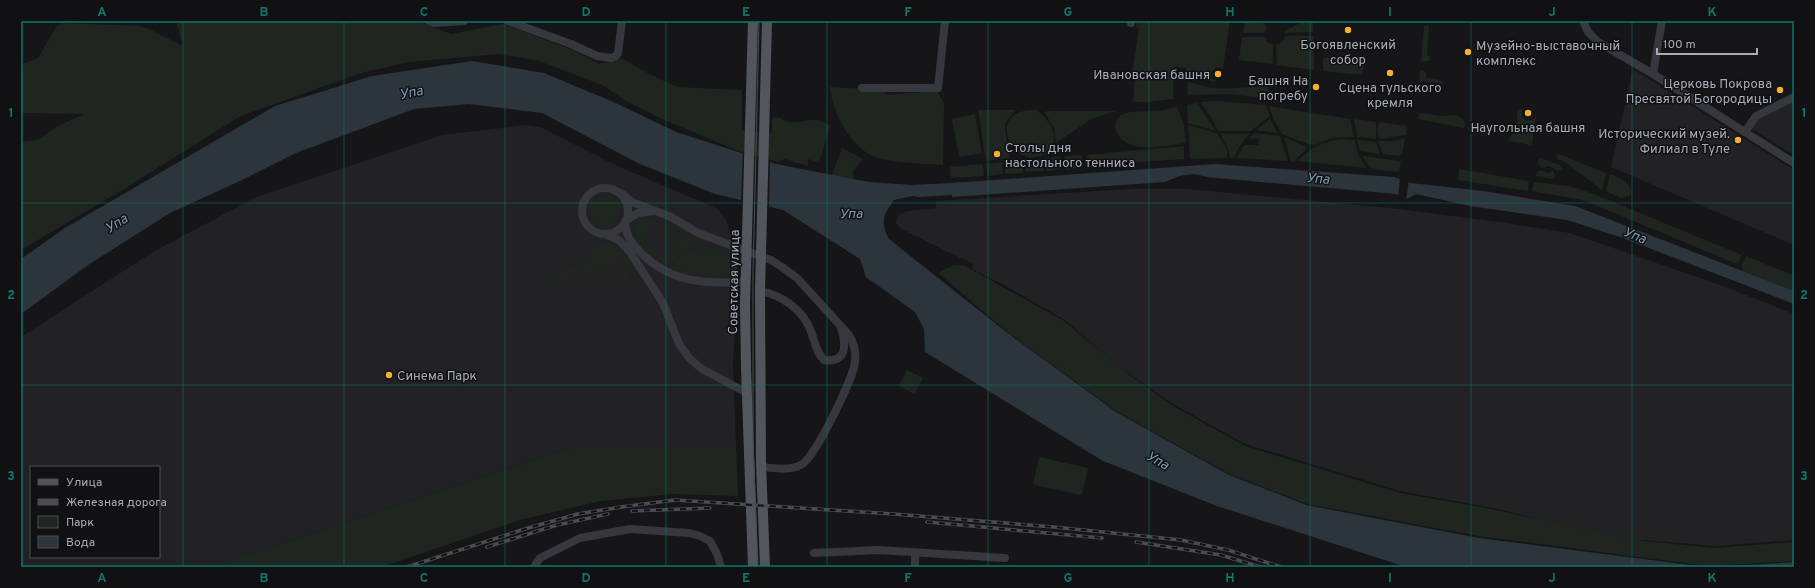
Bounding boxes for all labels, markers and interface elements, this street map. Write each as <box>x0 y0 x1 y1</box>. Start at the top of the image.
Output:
text: A <box>97 5 107 21</box>
text: B <box>260 5 269 21</box>
text: C <box>420 5 428 21</box>
text: D <box>581 5 591 21</box>
text: E <box>742 5 750 21</box>
text: F <box>904 5 912 21</box>
text: G <box>1064 5 1073 21</box>
text: H <box>1225 5 1235 21</box>
text: I <box>1388 5 1392 21</box>
text: J <box>1548 5 1556 21</box>
text: K <box>1707 5 1717 21</box>
marker: Богоявленский собор <box>1343 25 1353 35</box>
scale bar <box>1657 30 1757 56</box>
text: 100 m <box>1663 37 1696 53</box>
place label: Богоявленский собор <box>1300 38 1396 69</box>
place label: Музейно-выставочный комплекс <box>1476 39 1620 70</box>
marker: Музейно-выставочный комплекс <box>1463 47 1473 57</box>
place label: Ивановская башня <box>1093 68 1210 84</box>
marker: Сцена тульского кремля <box>1385 68 1395 78</box>
marker: Ивановская башня <box>1213 69 1223 79</box>
place label: Башня На погребу <box>1248 74 1308 105</box>
place label: Церковь Покрова Пресвятой Богородицы <box>1626 77 1772 108</box>
place label: Сцена тульского кремля <box>1339 81 1441 112</box>
marker: Башня На погребу <box>1311 82 1321 92</box>
water label: Упа <box>398 83 425 104</box>
marker: Церковь Покрова Пресвятой Богородицы <box>1775 85 1785 95</box>
text: 1 <box>8 106 14 122</box>
text: 1 <box>1801 106 1807 122</box>
marker: Наугольная башня <box>1523 108 1533 118</box>
place label: Наугольная башня <box>1471 121 1585 137</box>
place label: Исторический музей. Филиал в Туле <box>1598 127 1730 158</box>
marker: Исторический музей. Филиал в Туле <box>1733 135 1743 145</box>
place label: Cтолы дня настольного тенниса <box>1005 141 1135 172</box>
marker: Cтолы дня настольного тенниса <box>992 149 1002 159</box>
water label: Упа <box>1305 170 1331 189</box>
water label: Упа <box>839 206 863 223</box>
water label: Упа <box>102 210 132 238</box>
water label: Упа <box>1620 224 1649 249</box>
street label: Советская улица <box>726 230 744 335</box>
text: 2 <box>7 288 15 304</box>
text: 2 <box>1800 288 1808 304</box>
place label: Синема Парк <box>397 369 477 385</box>
marker: Синема Парк <box>384 370 394 380</box>
water label: Упа <box>1143 448 1172 475</box>
legend <box>30 466 160 558</box>
text: 3 <box>7 469 15 485</box>
text: 3 <box>1800 469 1808 485</box>
text: Улица <box>66 475 102 491</box>
text: Железная дорога <box>66 495 167 511</box>
text: Парк <box>66 515 94 531</box>
text: Вода <box>66 535 95 551</box>
text: A <box>97 571 107 587</box>
text: B <box>260 571 269 587</box>
text: C <box>420 571 428 587</box>
text: D <box>581 571 591 587</box>
text: E <box>742 571 750 587</box>
text: F <box>904 571 912 587</box>
text: G <box>1064 571 1073 587</box>
text: H <box>1225 571 1235 587</box>
text: I <box>1388 571 1392 587</box>
text: J <box>1548 571 1556 587</box>
text: K <box>1707 571 1717 587</box>

